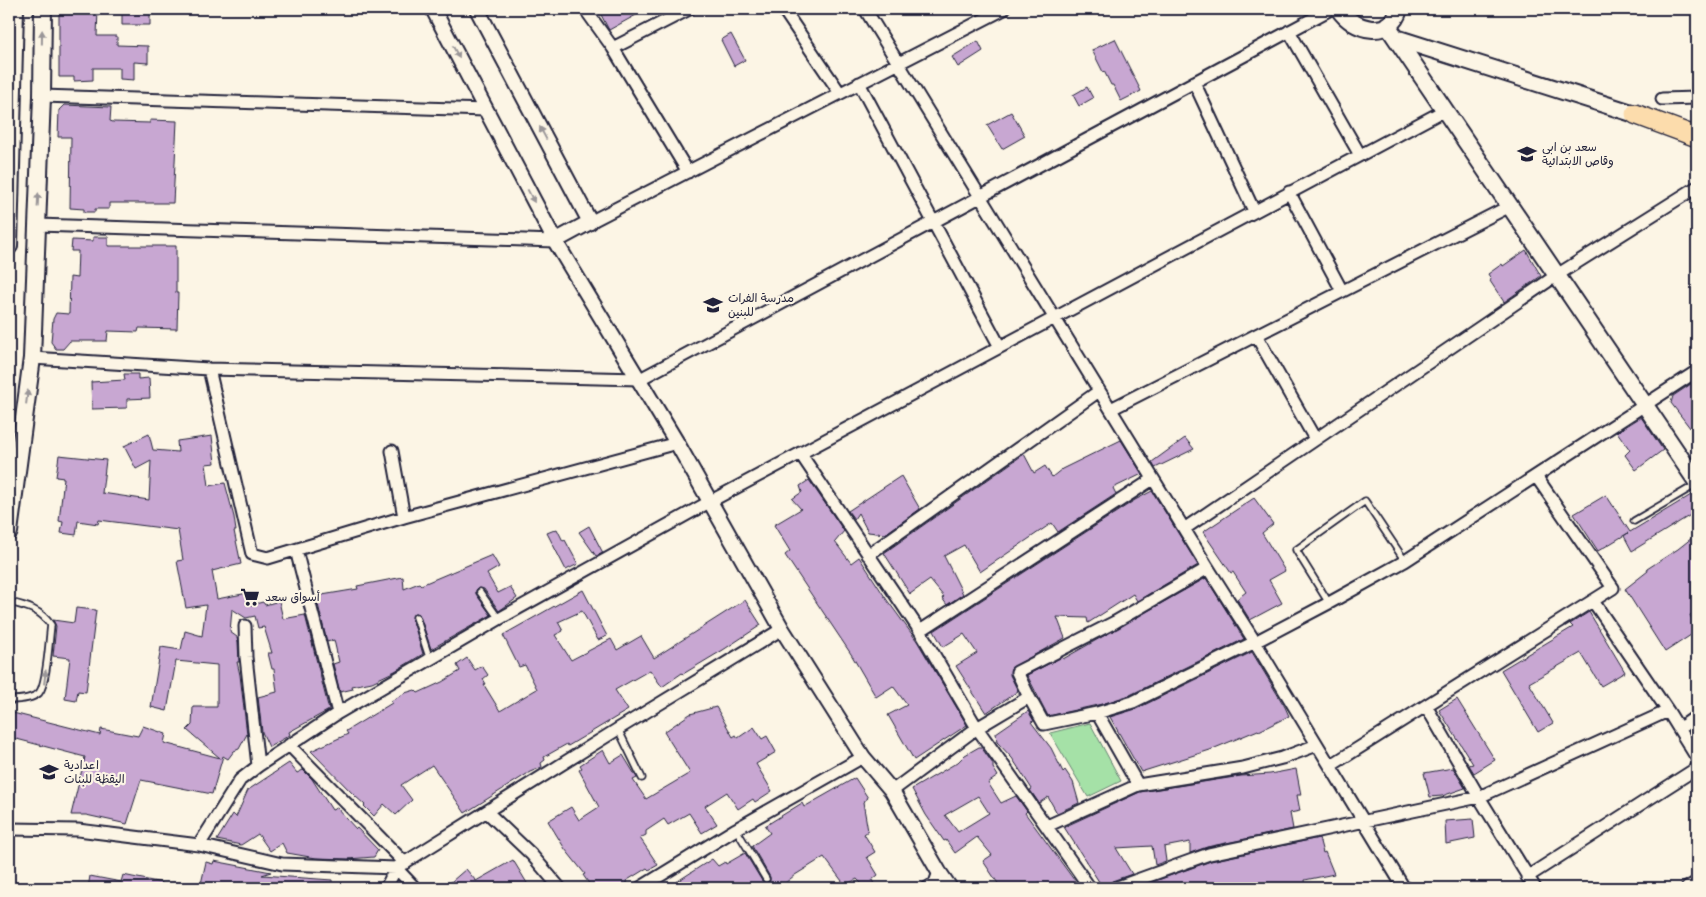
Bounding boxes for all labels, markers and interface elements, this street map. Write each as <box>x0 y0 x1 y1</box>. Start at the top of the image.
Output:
one-way arrow <box>39 29 47 45</box>
one-way arrow <box>451 45 460 59</box>
one-way arrow <box>539 126 547 140</box>
place label: سعد بن ابي وقاص الابتدائية <box>1542 140 1614 169</box>
school or university icon: سعد بن ابي وقاص الابتدائية <box>1516 143 1538 165</box>
one-way arrow <box>527 188 535 203</box>
one-way arrow <box>34 191 42 207</box>
place label: مدرسة الفرات للبنين <box>728 291 794 320</box>
school or university icon: مدرسة الفرات للبنين <box>702 294 724 316</box>
one-way arrow <box>23 388 31 404</box>
supermarket icon: أسواق سعد <box>239 586 261 608</box>
place label: أسواق سعد <box>265 590 320 605</box>
one-way arrow <box>41 669 49 685</box>
place label: اعدادية اليقظة للبنات <box>64 758 125 787</box>
school or university icon: اعدادية اليقظة للبنات <box>38 761 60 783</box>

